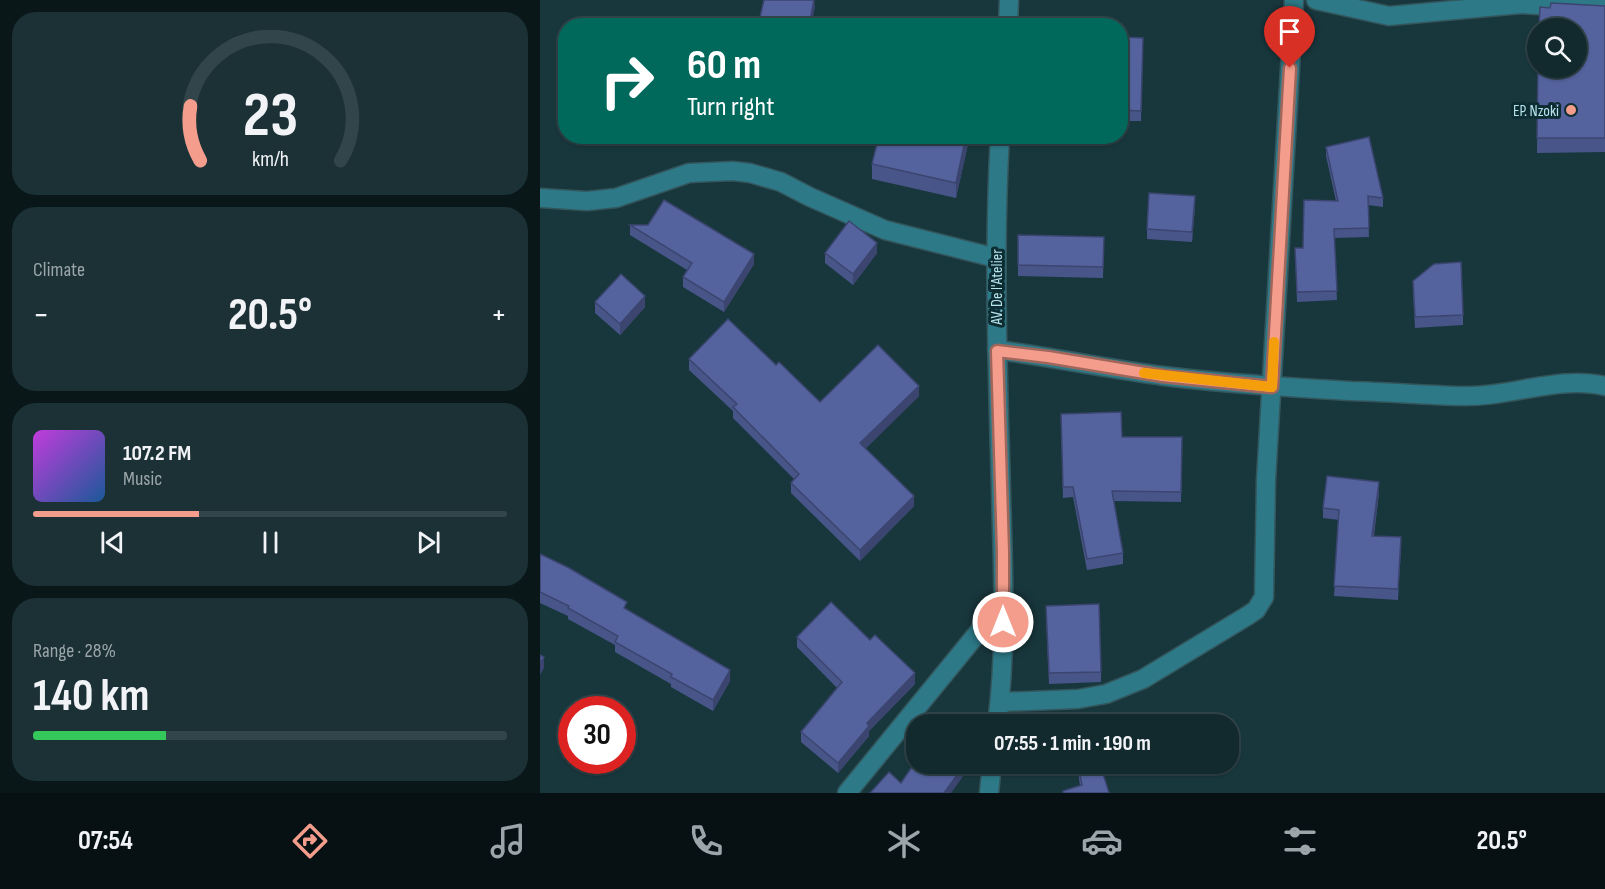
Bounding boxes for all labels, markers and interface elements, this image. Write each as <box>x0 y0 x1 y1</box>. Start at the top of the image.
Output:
pin <box>1264 6 1315 68</box>
icon: arrive <box>1273 15 1306 48</box>
map controls <box>1527 18 1587 78</box>
button: search <box>1527 18 1587 78</box>
text: 60 m <box>687 40 761 91</box>
icon: right <box>588 42 666 120</box>
text: 23 <box>242 79 298 154</box>
text: Turn right <box>687 91 774 123</box>
place label: EP. Nzoki <box>1513 102 1559 121</box>
marker: EP. Nzoki <box>1564 103 1578 117</box>
text: km/h <box>251 147 289 172</box>
street label: AV. De l'Atelier <box>988 249 1007 326</box>
text: Climate <box>33 258 85 282</box>
text: 20.5° <box>228 288 312 343</box>
text: − <box>33 295 49 335</box>
text: + <box>491 295 507 335</box>
text: 107.2 FM <box>123 440 191 467</box>
text: Music <box>123 467 162 491</box>
icon: previous <box>96 526 129 559</box>
icon: pause <box>254 526 287 559</box>
icon: next <box>412 526 445 559</box>
position arrow <box>971 590 1035 654</box>
text: Range · 28% <box>33 639 116 663</box>
text: 140 km <box>33 669 149 724</box>
speed limit sign: 30 <box>558 696 636 774</box>
text: 07:55 · 1 min · 190 m <box>994 730 1151 757</box>
icon: directions <box>289 820 331 862</box>
icon: music <box>487 820 529 862</box>
icon: phone <box>685 820 727 862</box>
icon: climate <box>883 820 925 862</box>
icon: car <box>1081 820 1123 862</box>
icon: filters <box>1279 820 1321 862</box>
text: 07:54 <box>78 825 133 857</box>
text: 20.5° <box>1476 825 1527 857</box>

